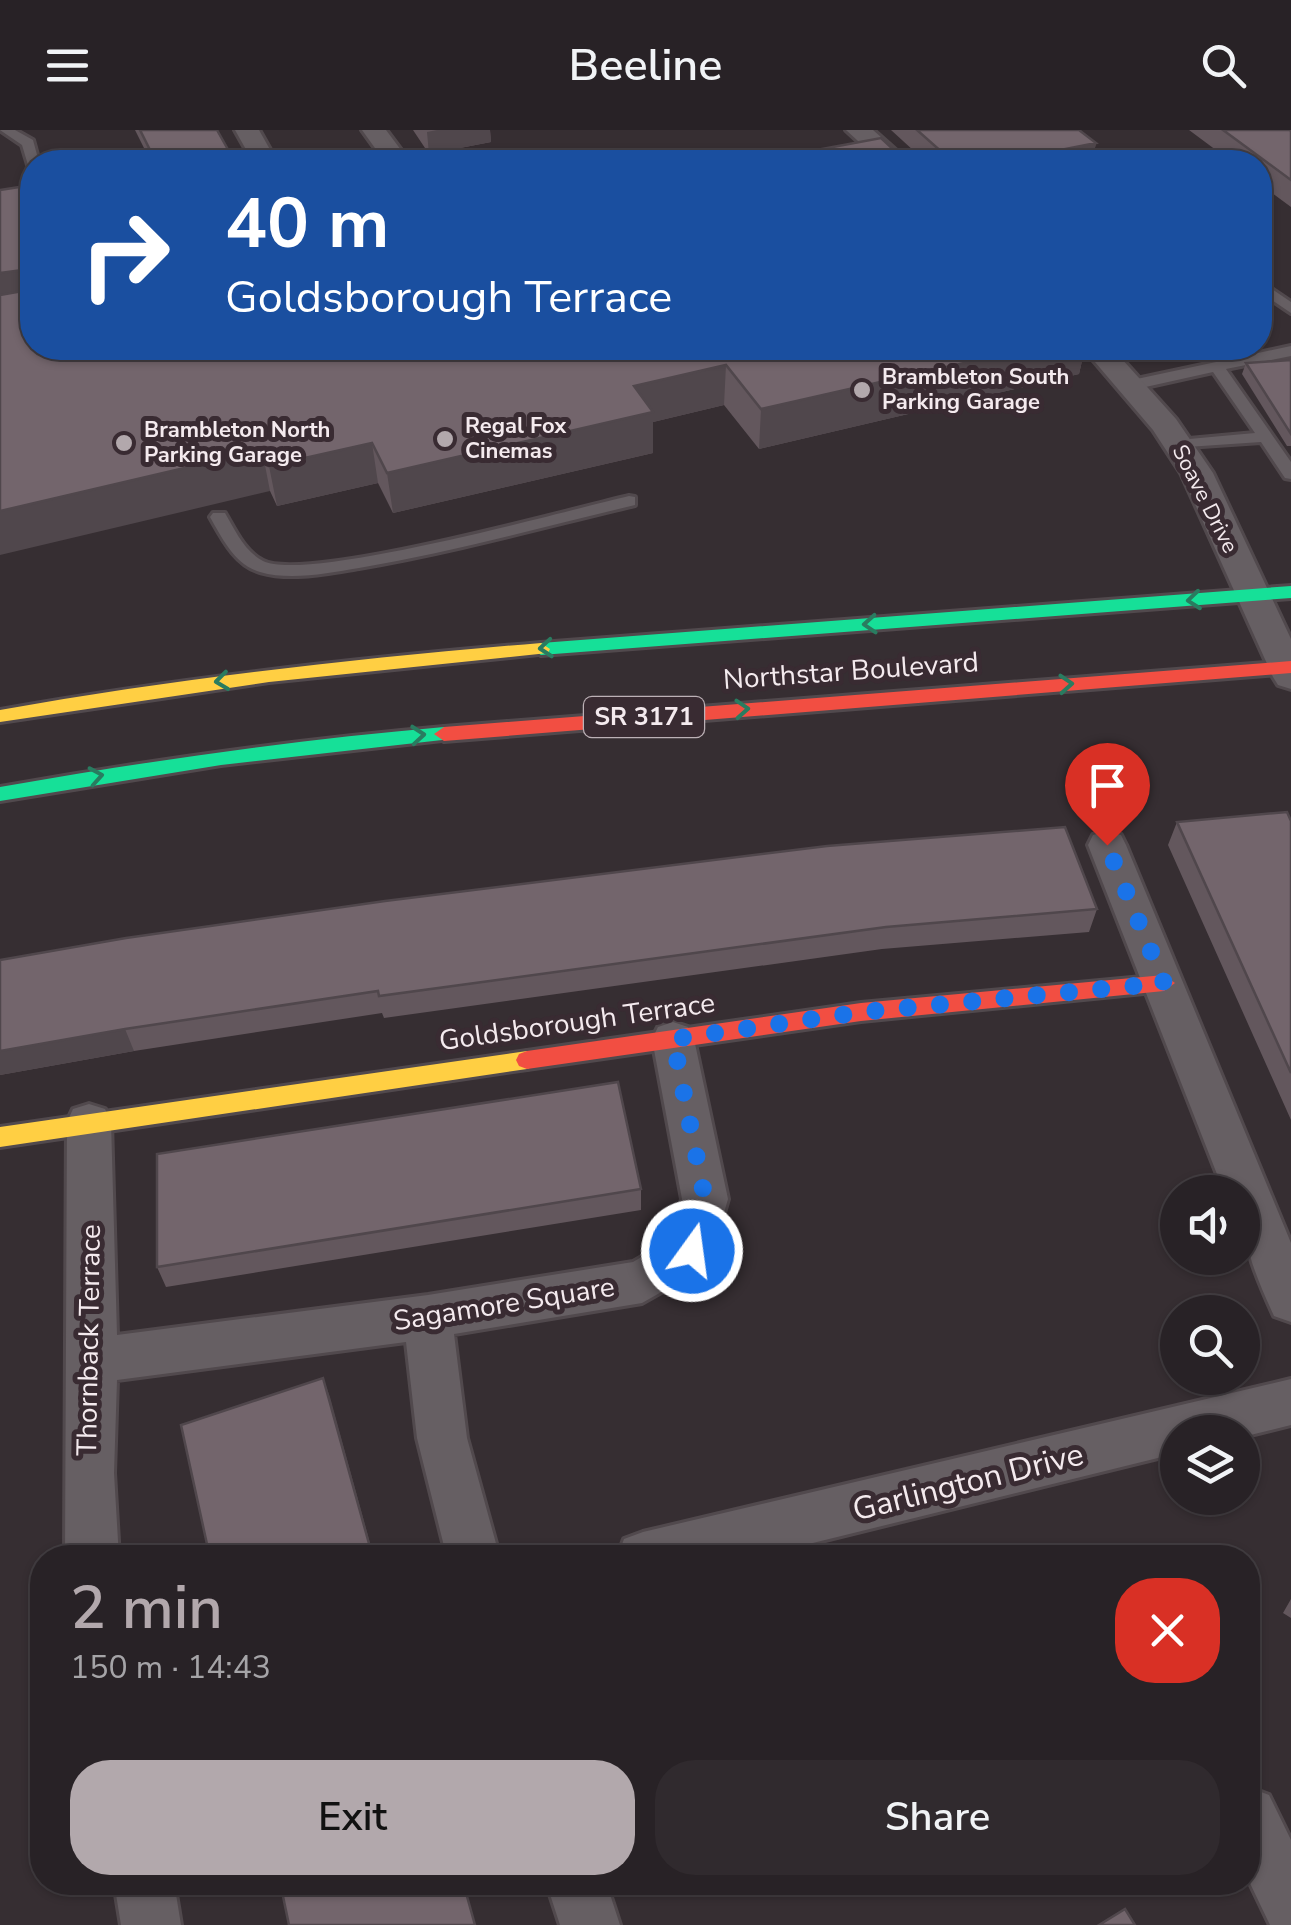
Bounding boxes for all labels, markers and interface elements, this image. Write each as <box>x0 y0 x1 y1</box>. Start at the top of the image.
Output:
text: Beeline <box>569 35 722 96</box>
icon: menu <box>40 38 95 93</box>
icon: search <box>1196 38 1251 93</box>
text: 40 m <box>225 176 389 272</box>
icon: right <box>60 190 190 320</box>
text: Goldsborough Terrace <box>225 267 672 328</box>
place label: Brambleton South Parking Garage <box>882 362 1069 417</box>
marker: Brambleton South Parking Garage <box>851 379 873 401</box>
place label: Regal Fox Cinemas <box>465 411 567 466</box>
place label: Brambleton North Parking Garage <box>144 415 330 470</box>
marker: Regal Fox Cinemas <box>434 428 456 450</box>
marker: Brambleton North Parking Garage <box>113 432 135 454</box>
street label: Soave Drive <box>1165 440 1245 558</box>
one-way arrow <box>1185 589 1201 610</box>
one-way arrow <box>861 613 877 634</box>
one-way arrow <box>537 636 553 658</box>
street label: Northstar Boulevard <box>722 643 980 699</box>
one-way arrow <box>214 670 230 691</box>
one-way arrow <box>1059 674 1075 696</box>
road number: SR 3171 <box>584 697 704 737</box>
one-way arrow <box>735 699 751 721</box>
one-way arrow <box>411 725 427 747</box>
pin <box>1065 743 1150 846</box>
icon: arrive <box>1080 758 1135 813</box>
one-way arrow <box>88 766 104 787</box>
street label: Goldsborough Terrace <box>437 984 717 1060</box>
map controls <box>1160 1175 1260 1515</box>
button: sound <box>1160 1175 1260 1275</box>
position arrow <box>640 1199 744 1303</box>
street label: Thornback Terrace <box>68 1224 110 1456</box>
street label: Sagamore Square <box>391 1268 617 1340</box>
button: search <box>1160 1295 1260 1395</box>
button: layers <box>1160 1415 1260 1515</box>
street label: Garlington Drive <box>848 1433 1088 1531</box>
text: 2 min <box>70 1567 223 1649</box>
button: close <box>1115 1578 1220 1683</box>
text: 150 m · 14:43 <box>70 1646 271 1689</box>
button: Exit <box>70 1760 635 1875</box>
button: Share <box>655 1760 1220 1875</box>

